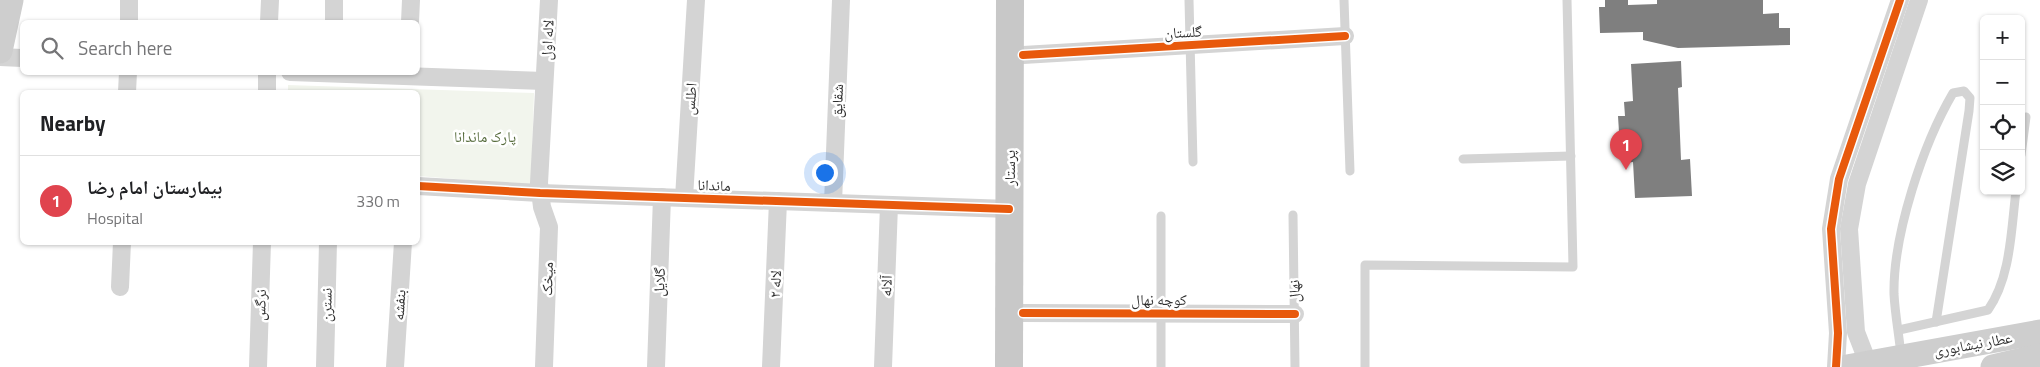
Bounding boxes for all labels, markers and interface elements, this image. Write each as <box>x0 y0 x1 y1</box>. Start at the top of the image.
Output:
map controls <box>1980 15 2025 195</box>
button: + <box>1980 15 2025 60</box>
street label: لاله اول <box>534 19 560 61</box>
search box <box>20 20 420 75</box>
street label: گلستان <box>1164 20 1203 44</box>
text: Search here <box>78 33 172 62</box>
icon: search <box>38 34 66 62</box>
button: − <box>1980 60 2025 105</box>
street label: اطلس <box>677 82 703 116</box>
street label: شقایق <box>825 83 849 119</box>
button: locate <box>1980 105 2025 150</box>
text: Nearby <box>40 107 105 139</box>
park label: پارک ماندانا <box>454 125 516 148</box>
pin: 1 <box>1610 129 1642 170</box>
street label: پرستار <box>998 150 1021 187</box>
button: layers <box>1980 150 2025 195</box>
your location <box>812 160 838 186</box>
text: بیمارستان امام رضا <box>87 172 222 201</box>
street label: ماندانا <box>697 173 731 197</box>
text: 1 <box>52 189 60 213</box>
text: 330 m <box>356 189 400 213</box>
text: Hospital <box>87 206 143 230</box>
street label: میخک <box>535 262 559 296</box>
street label: گلایل <box>647 267 671 297</box>
street label: لاله ۲ <box>763 270 787 298</box>
street label: آلاله <box>874 274 898 297</box>
street label: نهال <box>1282 280 1306 302</box>
street label: نسترن <box>314 288 338 322</box>
street label: کوچه نهال <box>1131 288 1187 311</box>
street label: نرگس <box>248 289 272 321</box>
street label: بنفشه <box>386 289 412 321</box>
street label: عطار نیشابوری <box>1932 326 2014 362</box>

